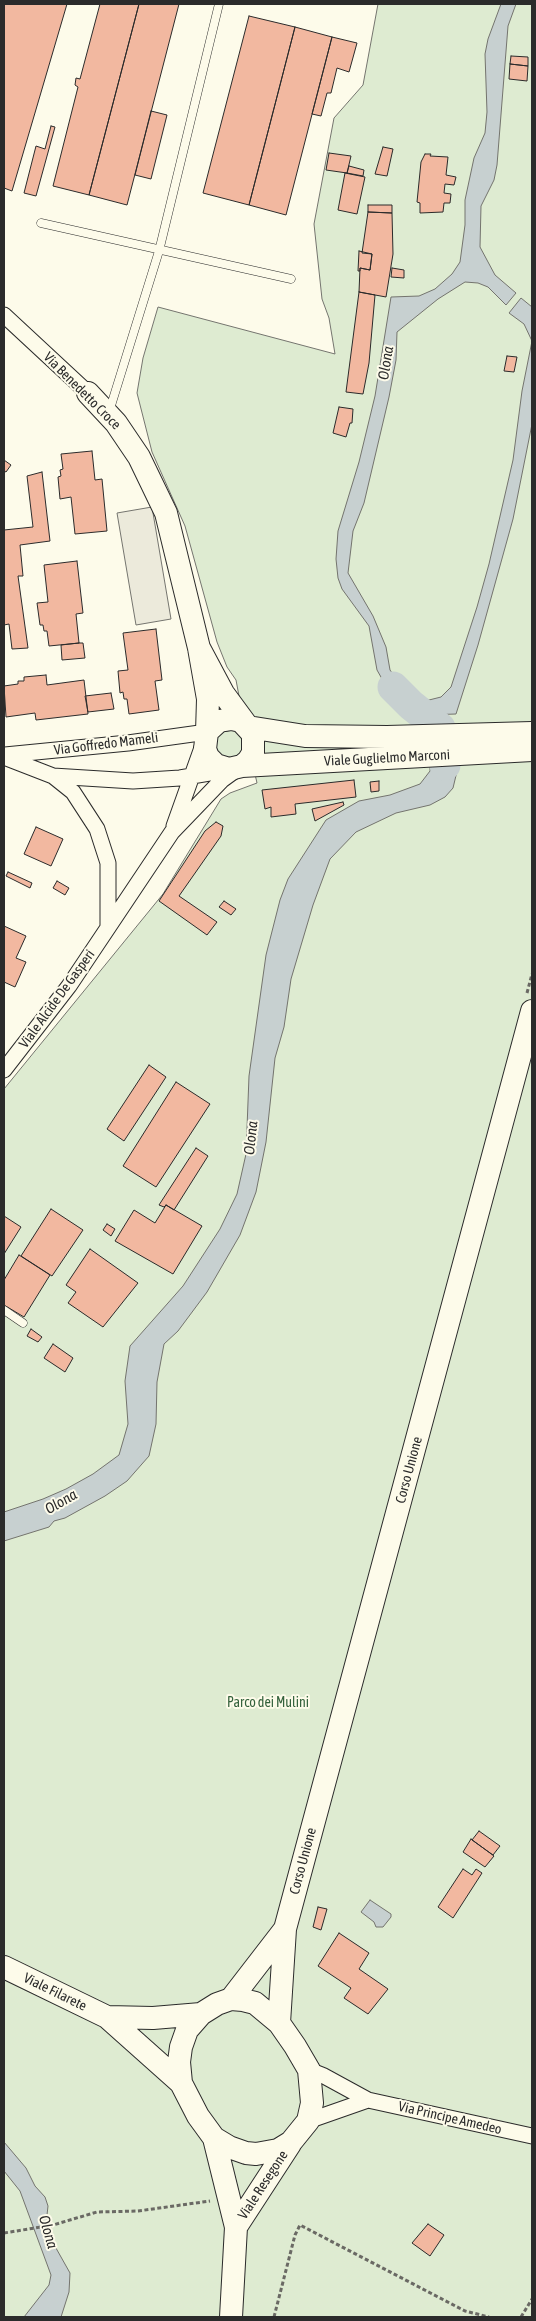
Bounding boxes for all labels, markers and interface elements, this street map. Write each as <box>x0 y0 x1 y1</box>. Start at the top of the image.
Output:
water label: Olona <box>374 345 398 381</box>
street label: Via Benedetto Croce <box>40 349 124 433</box>
street label: Via Goffredo Mameli <box>53 729 159 759</box>
street label: Viale Guglielmo Marconi <box>324 746 450 770</box>
street label: Viale Alcide De Gasperi <box>16 947 98 1051</box>
water label: Olona <box>240 1120 262 1156</box>
street label: Corso Unione <box>392 1435 426 1505</box>
water label: Olona <box>42 1486 80 1518</box>
park label: Parco dei Mulini <box>227 1695 309 1711</box>
street label: Corso Unione <box>286 1826 320 1896</box>
street label: Viale Filarete <box>21 1969 89 2015</box>
street label: Via Principe Amedeo <box>397 2098 503 2138</box>
street label: Viale Resegone <box>235 2147 291 2223</box>
water label: Olona <box>35 2213 61 2251</box>

